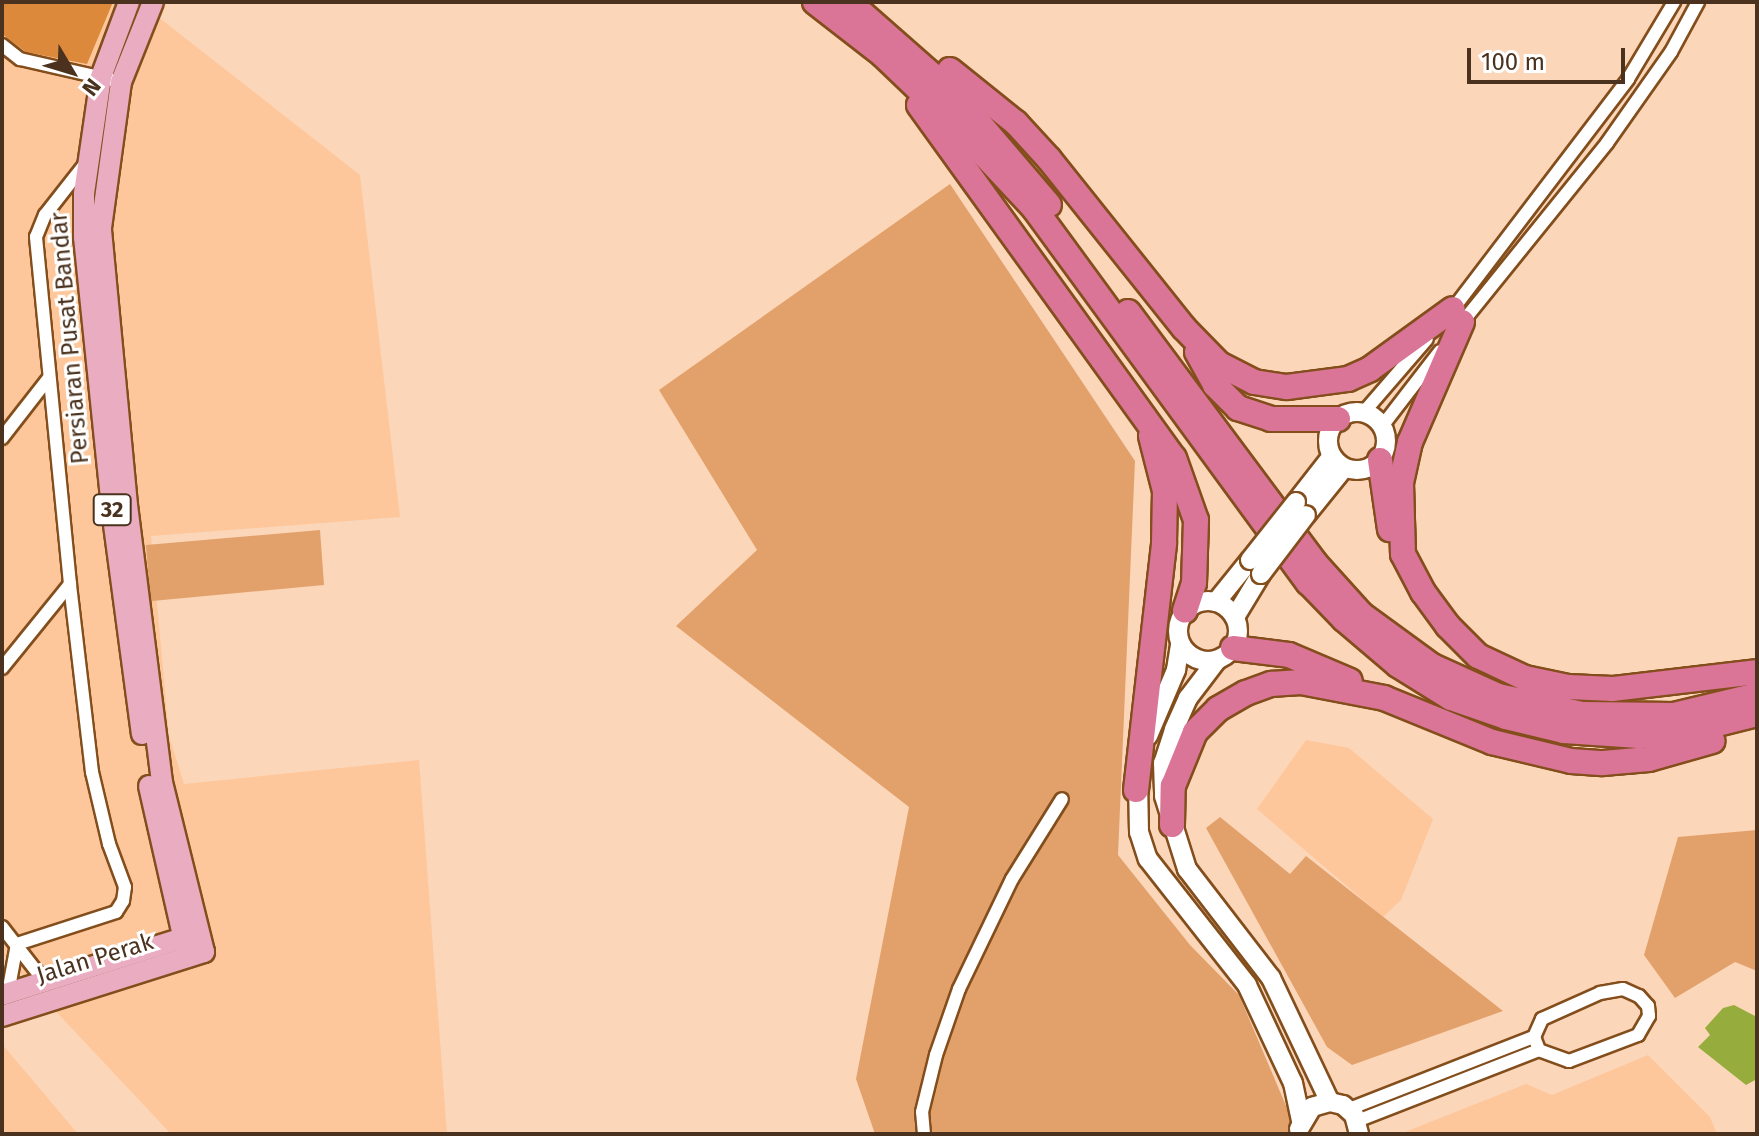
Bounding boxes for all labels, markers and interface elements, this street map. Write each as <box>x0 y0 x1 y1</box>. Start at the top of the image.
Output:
north arrow <box>32 32 112 112</box>
scale bar <box>1471 32 1629 82</box>
text: 100 m <box>1481 48 1545 76</box>
text: N <box>76 73 106 101</box>
street label: Persiaran Pusat Bandar <box>45 211 95 465</box>
road number: 32 <box>92 492 132 528</box>
street label: Jalan Perak <box>33 928 157 990</box>

